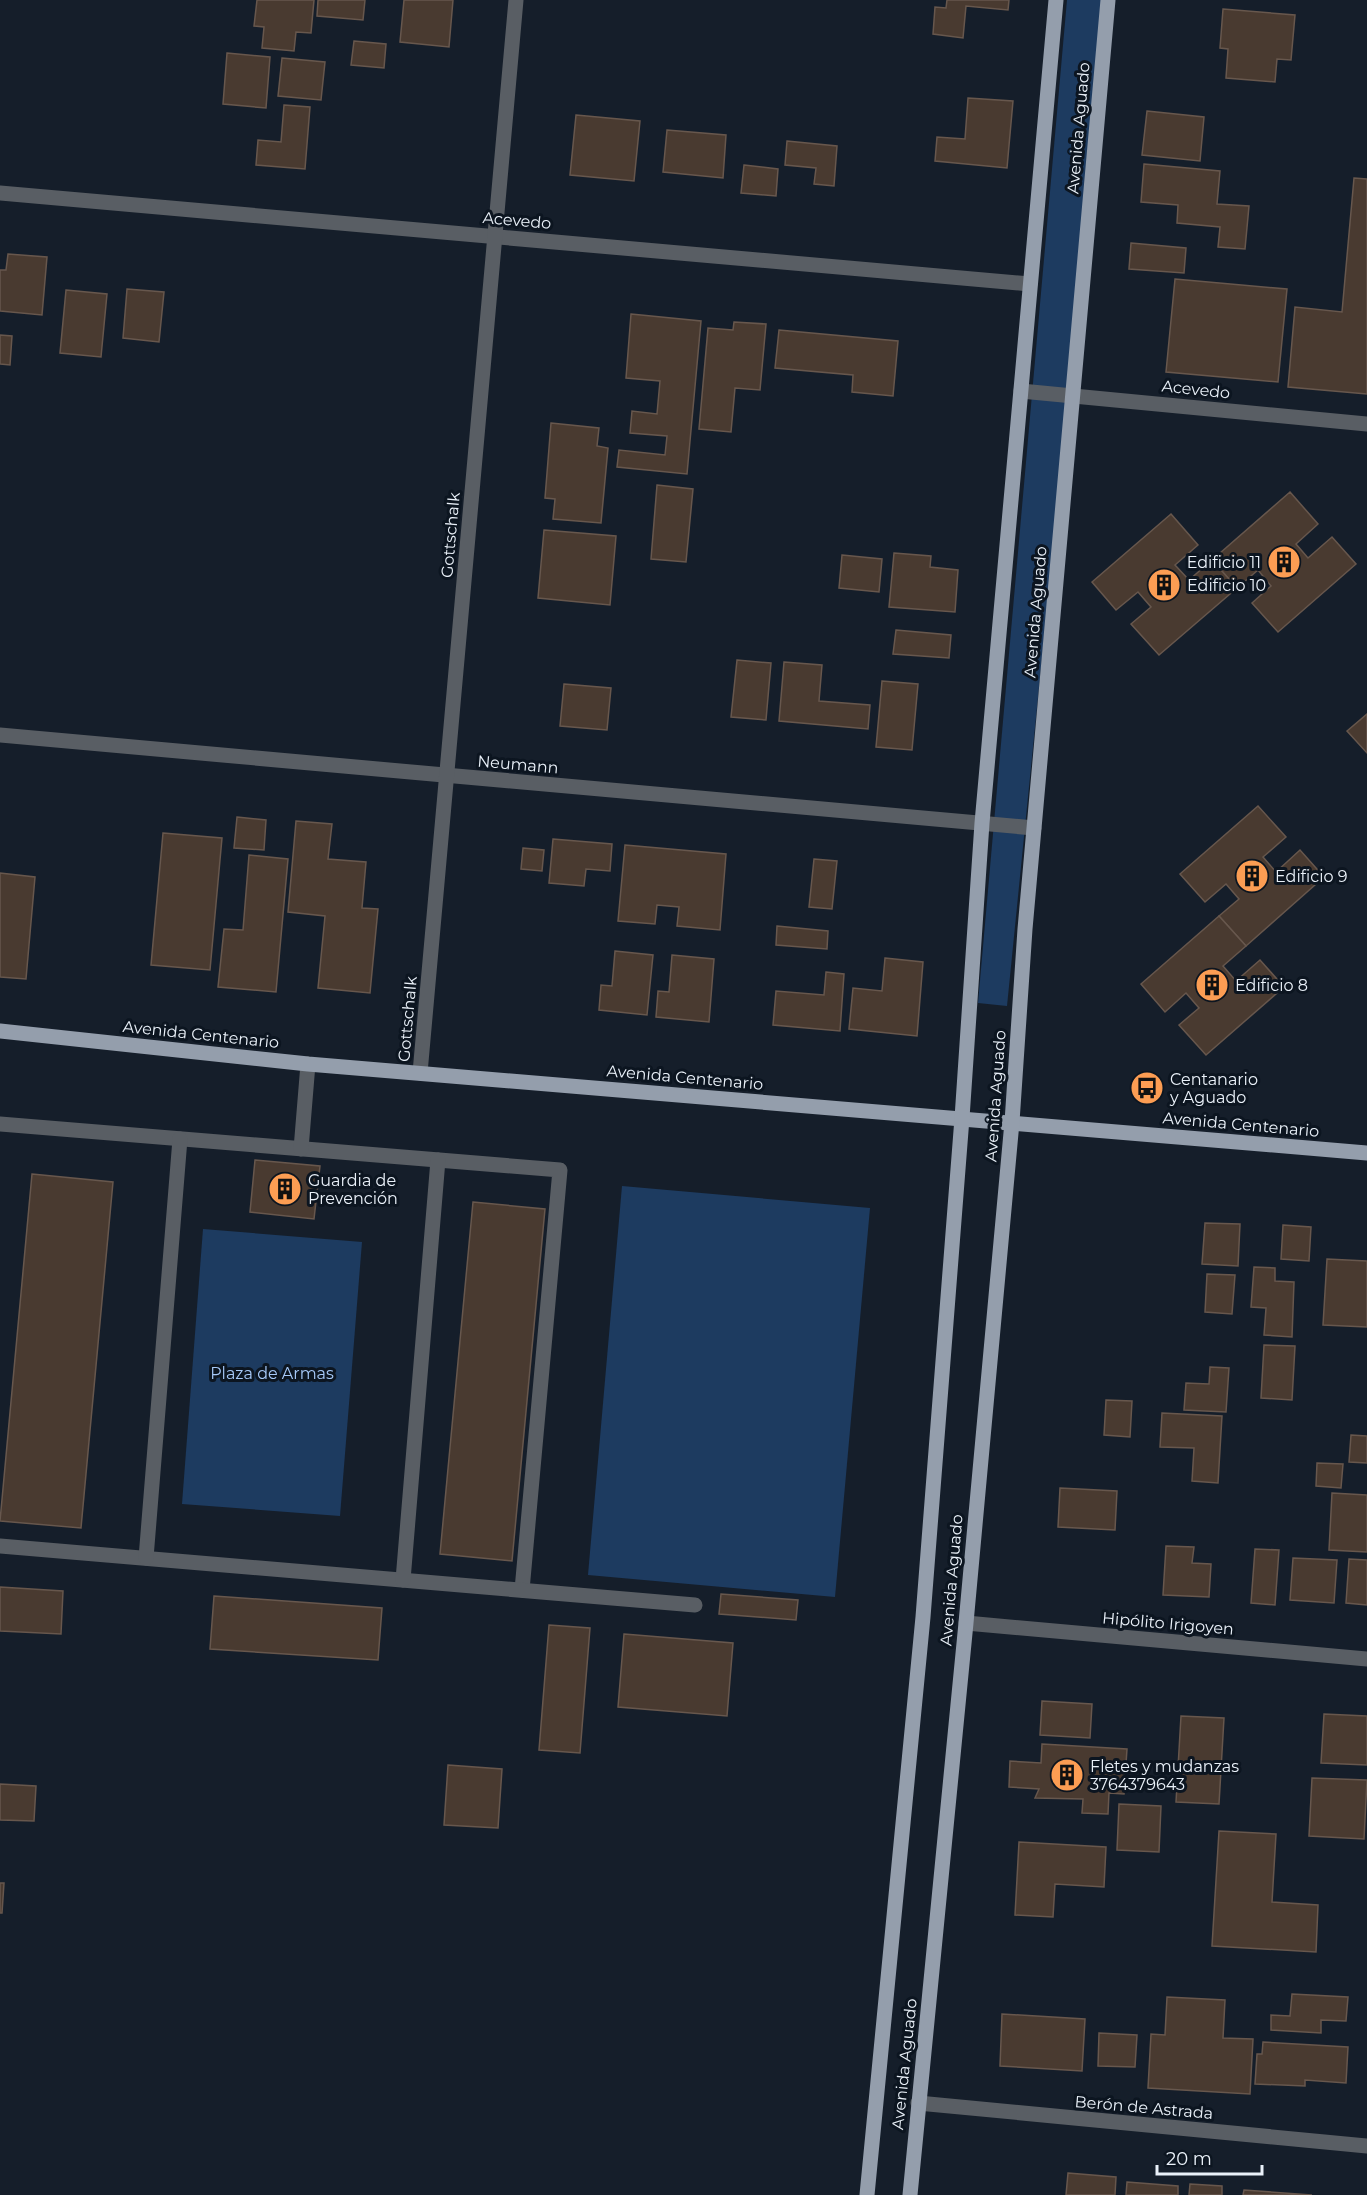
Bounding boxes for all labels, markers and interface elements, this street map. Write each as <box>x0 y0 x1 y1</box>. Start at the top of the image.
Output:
street label: Avenida Aguado <box>1063 61 1094 195</box>
street label: Acevedo <box>482 208 552 233</box>
street label: Acevedo <box>1161 376 1231 403</box>
street label: Gottschalk <box>437 491 464 579</box>
building icon: Edificio 11 <box>1266 544 1302 580</box>
street label: Avenida Aguado <box>1020 545 1051 679</box>
place label: Edificio 11 <box>1187 553 1261 572</box>
building icon: Edificio 10 <box>1146 567 1182 603</box>
place label: Edificio 10 <box>1187 576 1266 595</box>
street label: Neumann <box>477 751 559 778</box>
building icon: Edificio 9 <box>1234 858 1270 894</box>
place label: Edificio 9 <box>1275 867 1348 886</box>
building icon: Edificio 8 <box>1194 967 1230 1003</box>
street label: Gottschalk <box>394 975 421 1063</box>
place label: Edificio 8 <box>1235 976 1308 995</box>
street label: Avenida Centenario <box>122 1017 280 1052</box>
street label: Avenida Aguado <box>981 1029 1010 1163</box>
street label: Avenida Centenario <box>606 1061 764 1094</box>
bus stop icon: Centanario y Aguado <box>1129 1070 1165 1106</box>
place label: Centanario y Aguado <box>1169 1070 1258 1107</box>
street label: Avenida Centenario <box>1162 1108 1320 1141</box>
building icon: Guardia de Prevención <box>267 1171 303 1207</box>
place label: Guardia de Prevención <box>308 1171 398 1208</box>
park label: Plaza de Armas <box>210 1364 334 1383</box>
street label: Avenida Aguado <box>936 1513 967 1647</box>
street label: Hipólito Irigoyen <box>1101 1608 1235 1639</box>
building icon: Fletes y mudanzas 3764379643 <box>1049 1757 1085 1793</box>
place label: Fletes y mudanzas 3764379643 <box>1090 1757 1239 1794</box>
street label: Avenida Aguado <box>888 1997 921 2131</box>
street label: Berón de Astrada <box>1074 2092 1214 2123</box>
scale bar <box>1157 2138 1262 2176</box>
text: 20 m <box>1166 2148 1212 2170</box>

